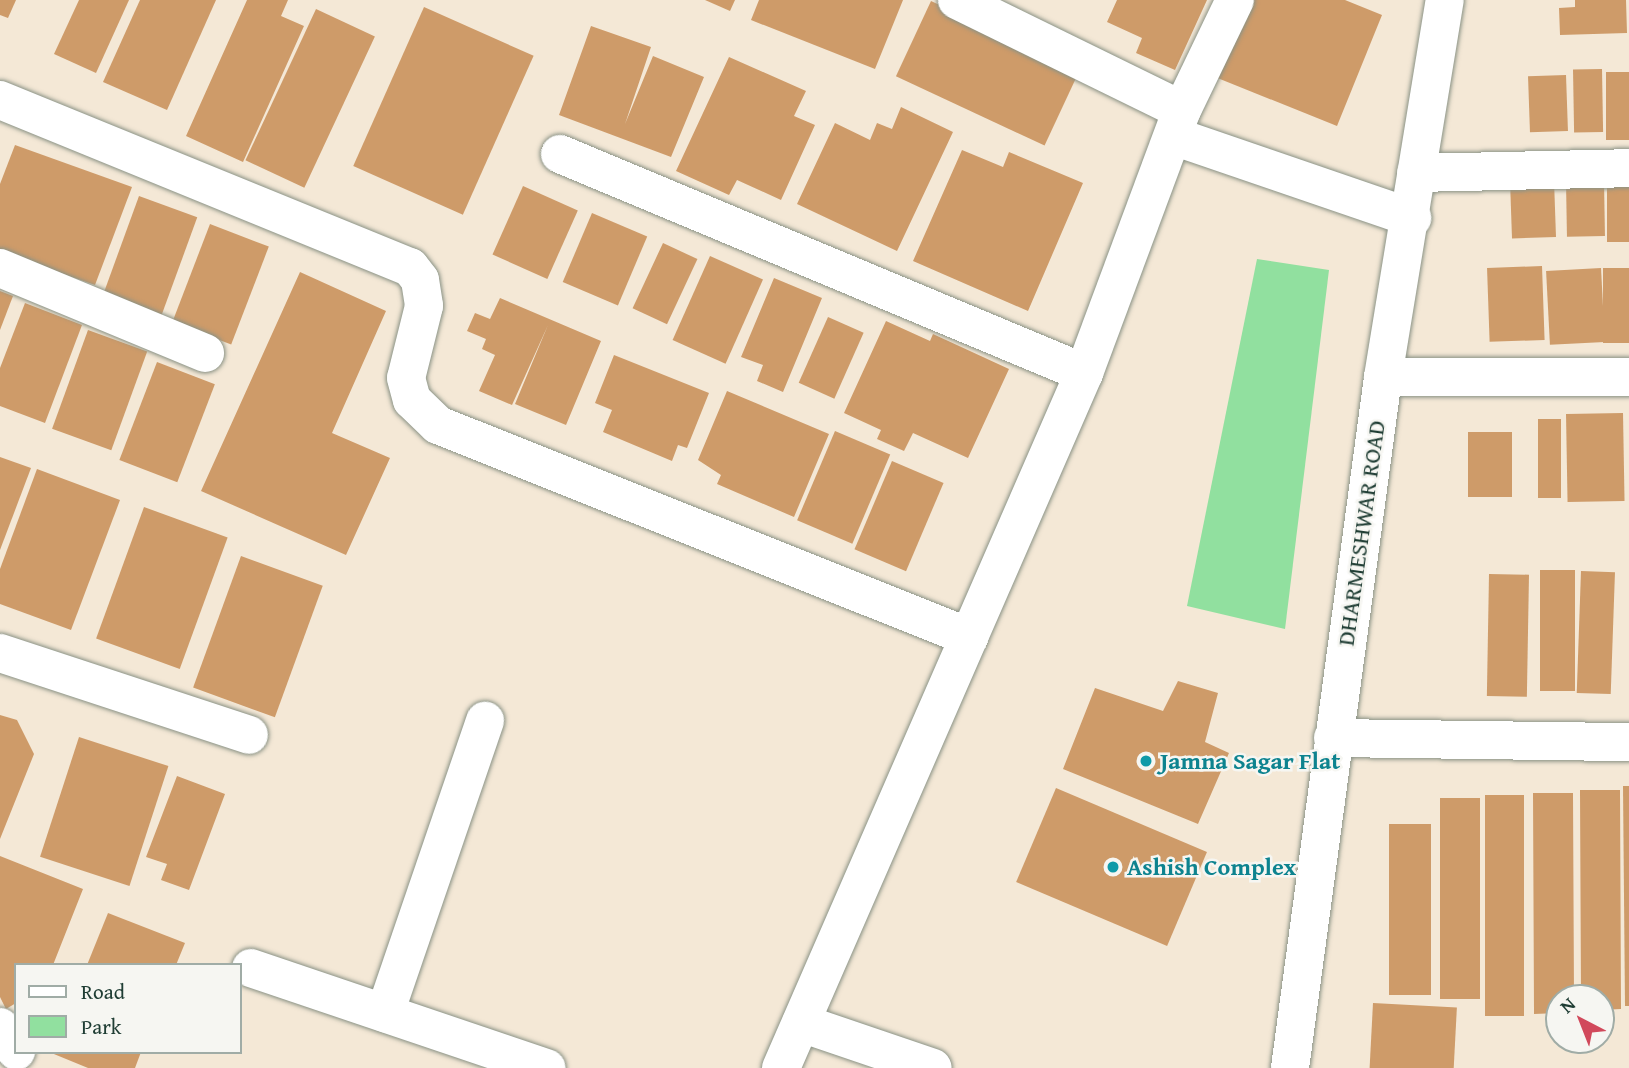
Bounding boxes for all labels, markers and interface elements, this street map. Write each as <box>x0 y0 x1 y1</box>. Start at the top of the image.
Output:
street label: DHARMESHWAR ROAD <box>1331 418 1391 648</box>
place label: Jamna Sagar Flat <box>1160 747 1340 775</box>
marker: Jamna Sagar Flat <box>1138 753 1154 769</box>
place label: Ashish Complex <box>1127 853 1296 881</box>
marker: Ashish Complex <box>1105 859 1121 875</box>
legend <box>14 963 242 1054</box>
text: Road <box>81 976 125 1007</box>
north arrow <box>1545 984 1615 1054</box>
text: N <box>1553 990 1581 1020</box>
text: Park <box>81 1011 122 1042</box>

